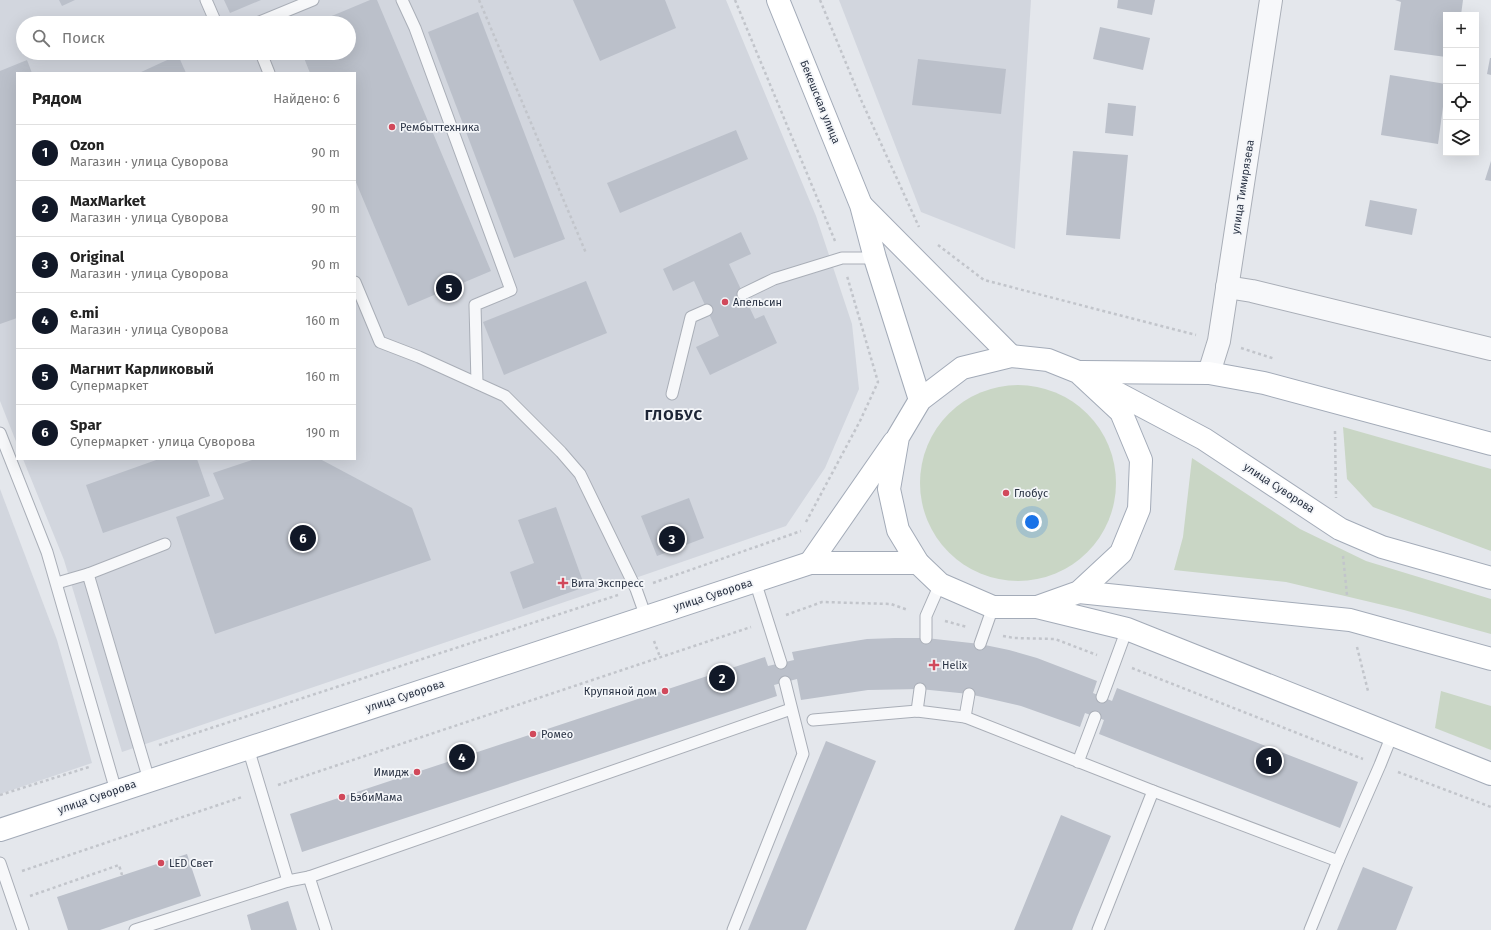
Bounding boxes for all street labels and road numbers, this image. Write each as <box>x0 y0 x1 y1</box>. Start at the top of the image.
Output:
street label: Бекешская улица <box>797 58 843 146</box>
street label: улица Тимирязева <box>1229 139 1257 235</box>
street label: улица Суворова <box>1241 460 1317 516</box>
street label: улица Суворова <box>672 576 754 614</box>
street label: улица Суворова <box>364 677 446 715</box>
street label: улица Суворова <box>56 777 138 817</box>

